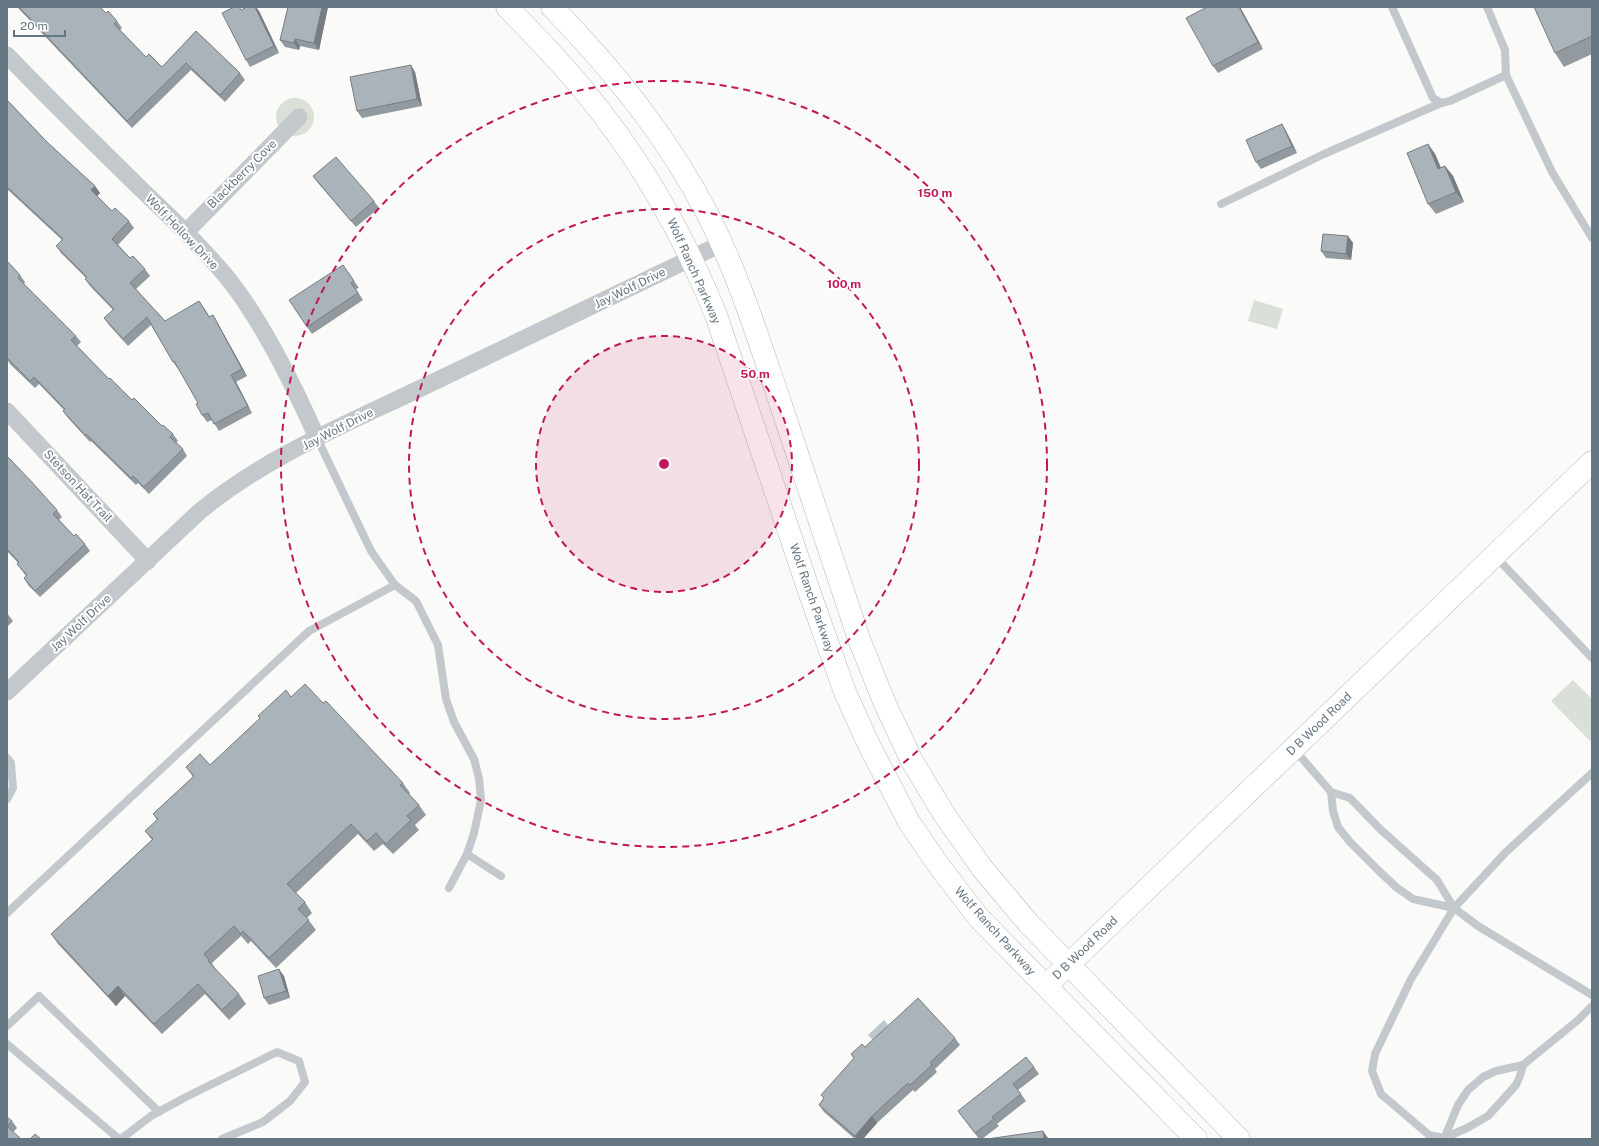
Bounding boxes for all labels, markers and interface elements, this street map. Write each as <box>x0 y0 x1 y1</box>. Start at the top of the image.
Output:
scale bar <box>14 12 65 38</box>
text: 20 m <box>20 19 48 33</box>
street label: Blackberry Cove <box>205 136 280 211</box>
text: 150 m <box>918 186 952 200</box>
street label: Wolf Hollow Drive <box>143 192 222 273</box>
street label: Wolf Ranch Parkway <box>664 216 724 327</box>
street label: Jay Wolf Drive <box>592 265 668 311</box>
text: 100 m <box>827 277 861 291</box>
text: 50 m <box>740 367 770 381</box>
street label: Jay Wolf Drive <box>300 405 376 453</box>
street label: Stetson Hat Trail <box>41 447 115 525</box>
centre of rings <box>657 457 671 471</box>
street label: Wolf Ranch Parkway <box>787 542 837 655</box>
street label: Jay Wolf Drive <box>48 591 114 655</box>
street label: D B Wood Road <box>1284 689 1354 759</box>
street label: Wolf Ranch Parkway <box>952 884 1039 979</box>
street label: D B Wood Road <box>1050 913 1120 983</box>

